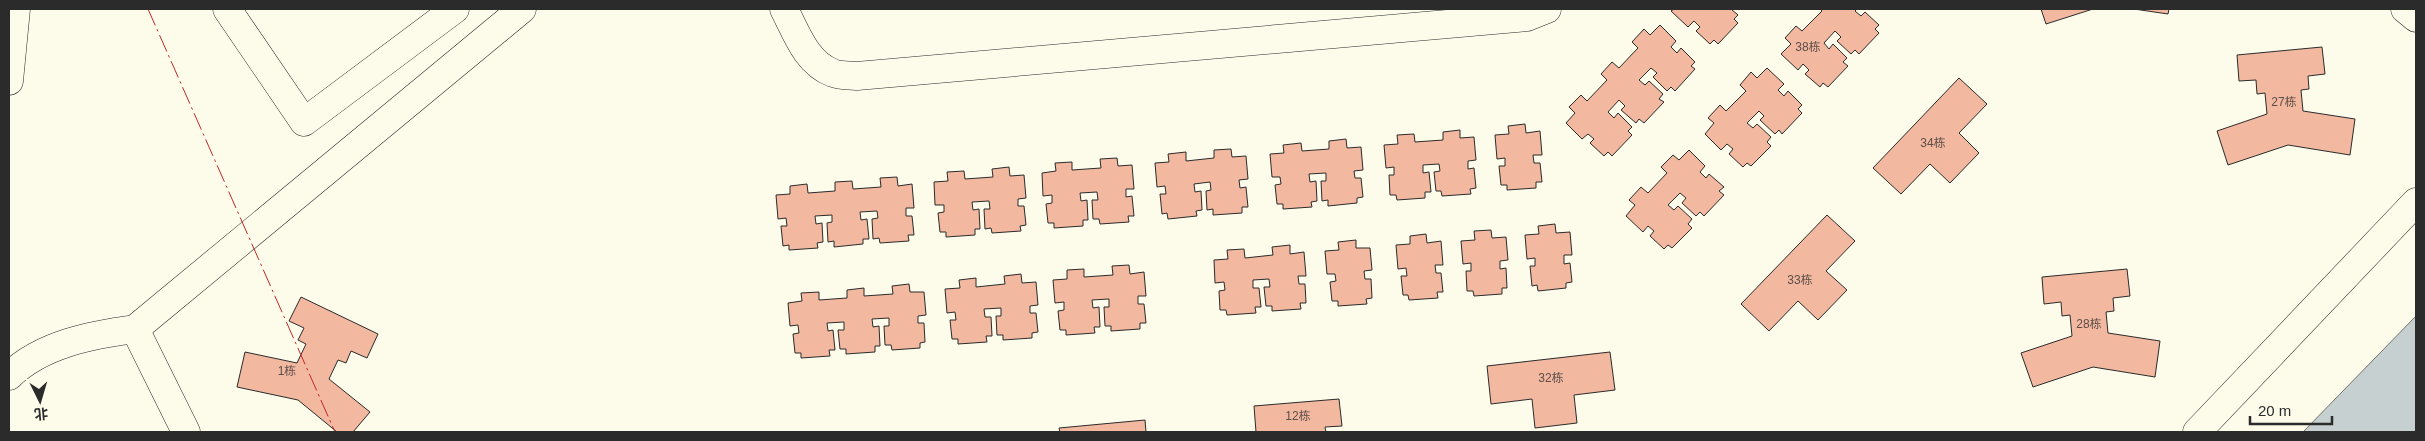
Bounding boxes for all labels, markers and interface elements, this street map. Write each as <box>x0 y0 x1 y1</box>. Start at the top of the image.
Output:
house number: 38栋 <box>1795 40 1821 54</box>
house number: 27栋 <box>2271 95 2297 109</box>
house number: 34栋 <box>1920 136 1946 150</box>
house number: 33栋 <box>1787 273 1813 287</box>
house number: 28栋 <box>2076 317 2102 331</box>
house number: 1栋 <box>278 364 296 378</box>
house number: 32栋 <box>1538 371 1564 385</box>
north arrow <box>15 376 65 426</box>
scale bar <box>2250 394 2332 426</box>
text: 20 m <box>2258 402 2291 419</box>
text: 北 <box>33 405 49 423</box>
house number: 12栋 <box>1285 409 1311 423</box>

